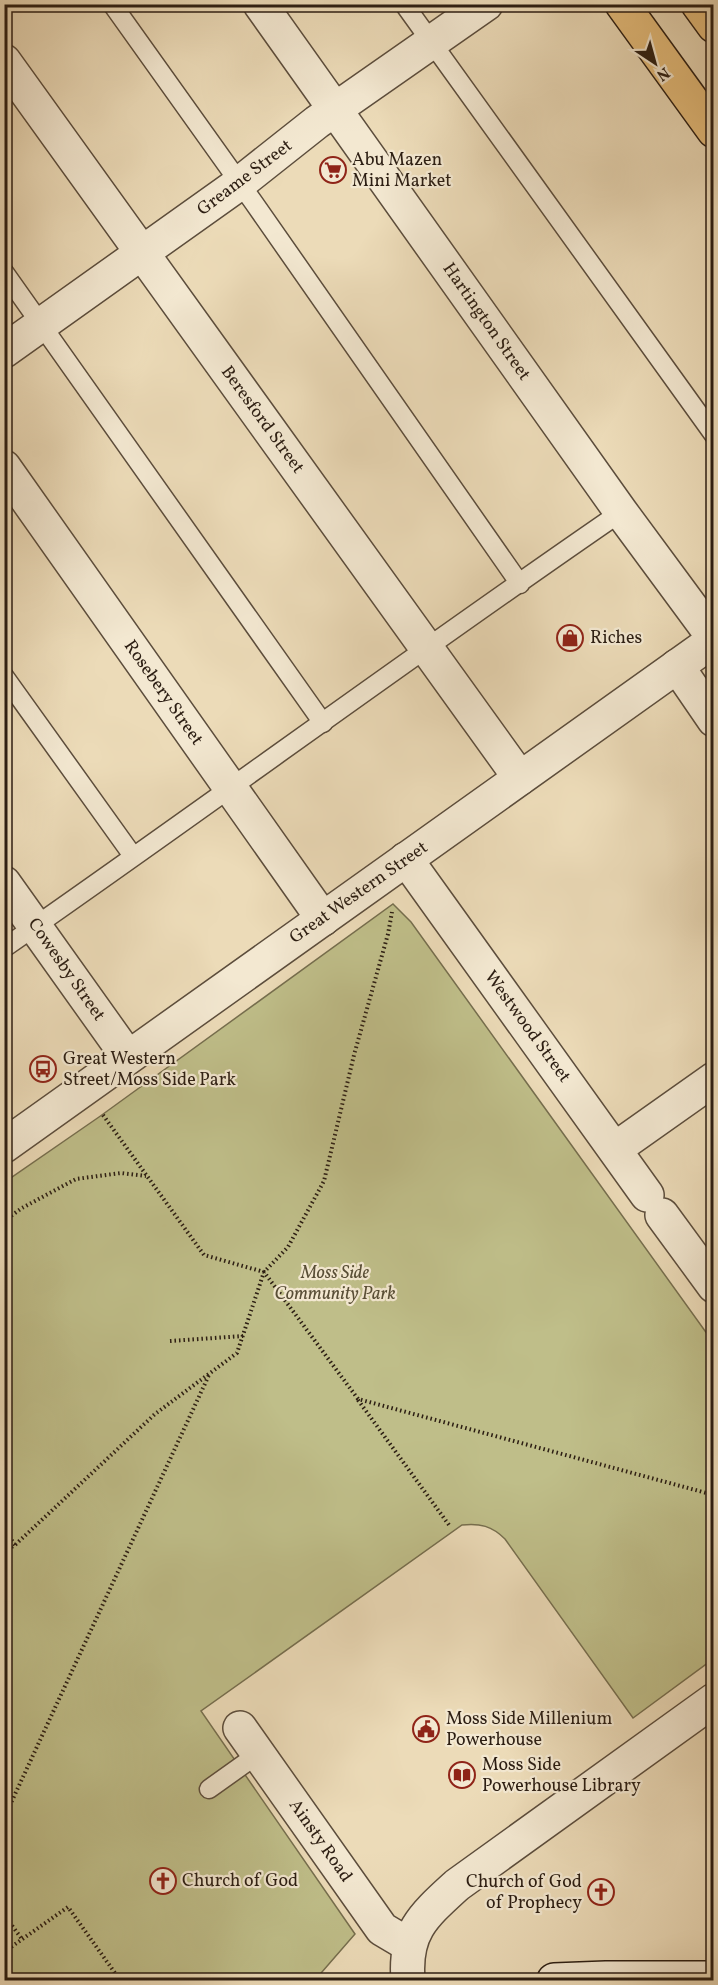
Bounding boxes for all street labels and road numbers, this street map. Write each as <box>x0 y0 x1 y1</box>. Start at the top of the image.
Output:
street label: Greame Street <box>192 134 298 222</box>
street label: Hartington Street <box>436 258 536 386</box>
street label: Beresford Street <box>214 361 310 479</box>
street label: Rosebery Street <box>117 635 209 751</box>
street label: Great Western Street <box>285 836 433 950</box>
street label: Cowesby Street <box>21 913 111 1027</box>
street label: Westwood Street <box>478 966 576 1088</box>
street label: Ainsty Road <box>282 1794 358 1888</box>

